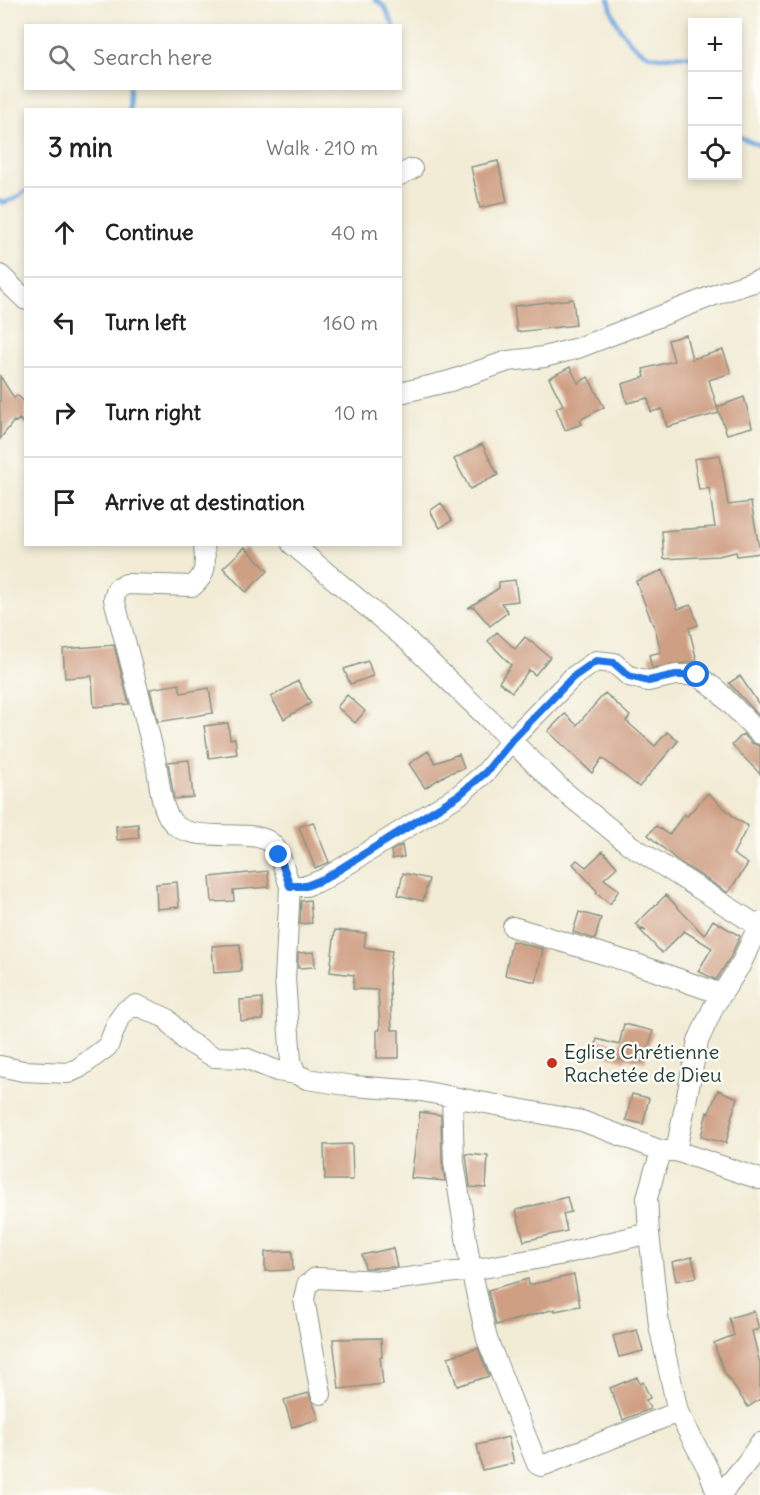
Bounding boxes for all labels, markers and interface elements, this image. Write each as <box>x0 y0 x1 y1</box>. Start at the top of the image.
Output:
map controls <box>688 18 742 180</box>
button: + <box>688 18 742 72</box>
search box <box>24 24 402 90</box>
icon: search <box>45 41 78 74</box>
text: Search here <box>93 43 212 71</box>
button: − <box>688 72 742 126</box>
button: locate <box>688 126 742 180</box>
text: 3 min <box>48 131 113 164</box>
text: Walk · 210 m <box>266 135 378 160</box>
icon: ahead <box>48 216 81 249</box>
text: Continue <box>105 218 194 246</box>
text: 40 m <box>331 220 378 245</box>
icon: left <box>48 306 81 339</box>
text: Turn left <box>105 308 186 336</box>
text: 160 m <box>323 310 378 335</box>
icon: right <box>48 396 81 429</box>
text: Turn right <box>105 398 201 426</box>
text: 10 m <box>335 400 378 425</box>
icon: arrive <box>48 486 81 519</box>
text: Arrive at destination <box>105 488 305 516</box>
route start <box>683 661 709 687</box>
route end <box>265 841 291 867</box>
place label: Eglise Chrétienne Rachetée de Dieu <box>564 1039 722 1087</box>
marker: Eglise Chrétienne Rachetée de Dieu <box>545 1056 559 1070</box>

